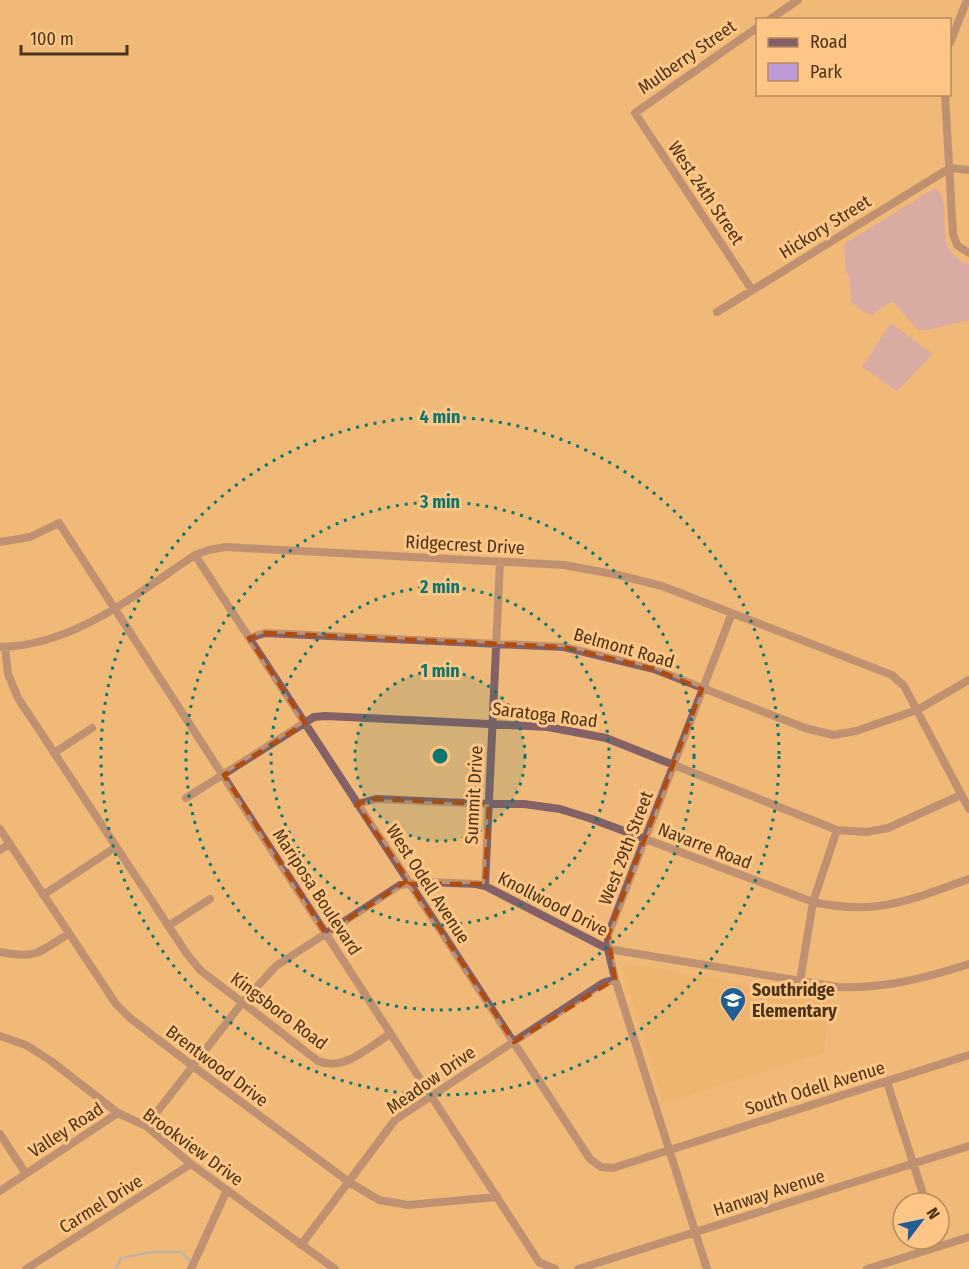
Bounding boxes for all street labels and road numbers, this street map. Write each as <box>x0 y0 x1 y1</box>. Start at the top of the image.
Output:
street label: Mulberry Street <box>634 15 740 99</box>
street label: West 24th Street <box>663 137 749 249</box>
street label: Hickory Street <box>775 190 875 264</box>
street label: Ridgecrest Drive <box>405 531 525 559</box>
street label: Belmont Road <box>571 623 677 673</box>
street label: Saratoga Road <box>491 698 599 732</box>
street label: Summit Drive <box>460 745 488 845</box>
street label: West 29th Street <box>594 788 658 908</box>
street label: Navarre Road <box>655 818 755 874</box>
street label: West Odell Avenue <box>381 820 475 948</box>
street label: Mariposa Boulevard <box>268 825 366 959</box>
street label: Knollwood Drive <box>494 867 612 941</box>
street label: Kingsboro Road <box>226 967 332 1055</box>
street label: Brentwood Drive <box>161 1020 273 1112</box>
street label: Meadow Drive <box>382 1041 480 1119</box>
street label: South Odell Avenue <box>742 1056 888 1120</box>
street label: Valley Road <box>24 1098 108 1162</box>
street label: Brookview Drive <box>139 1103 247 1191</box>
street label: Hanway Avenue <box>711 1165 828 1221</box>
street label: Carmel Drive <box>55 1170 147 1238</box>

